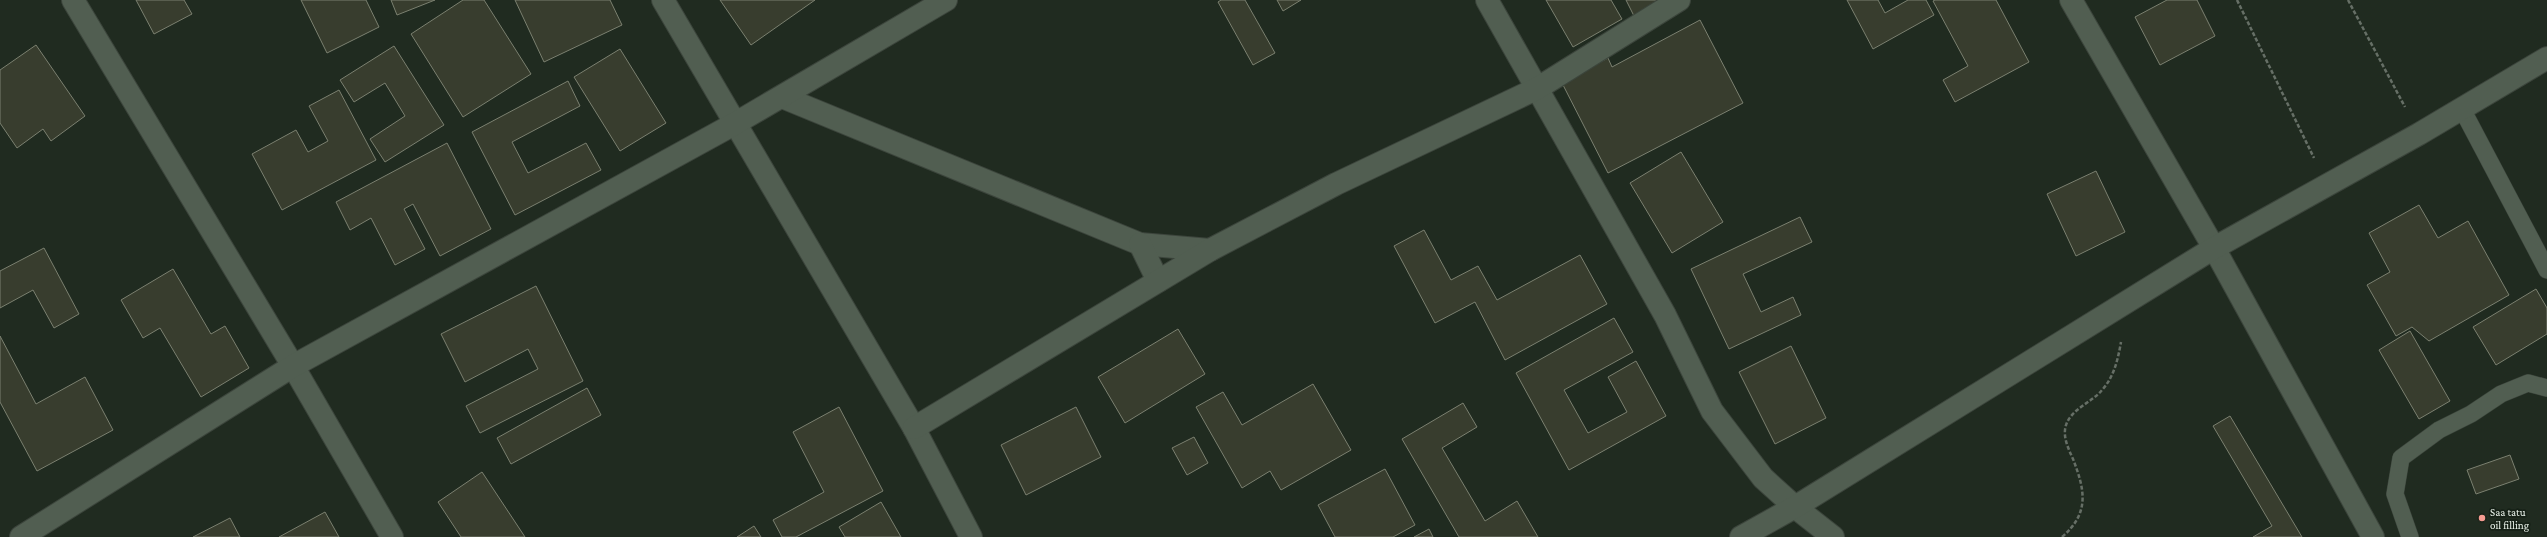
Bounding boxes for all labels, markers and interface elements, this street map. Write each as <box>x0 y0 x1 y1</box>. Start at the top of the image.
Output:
place label: Saa tatu oil filling <box>2490 506 2530 532</box>
marker: Saa tatu oil filling <box>2477 513 2487 523</box>

